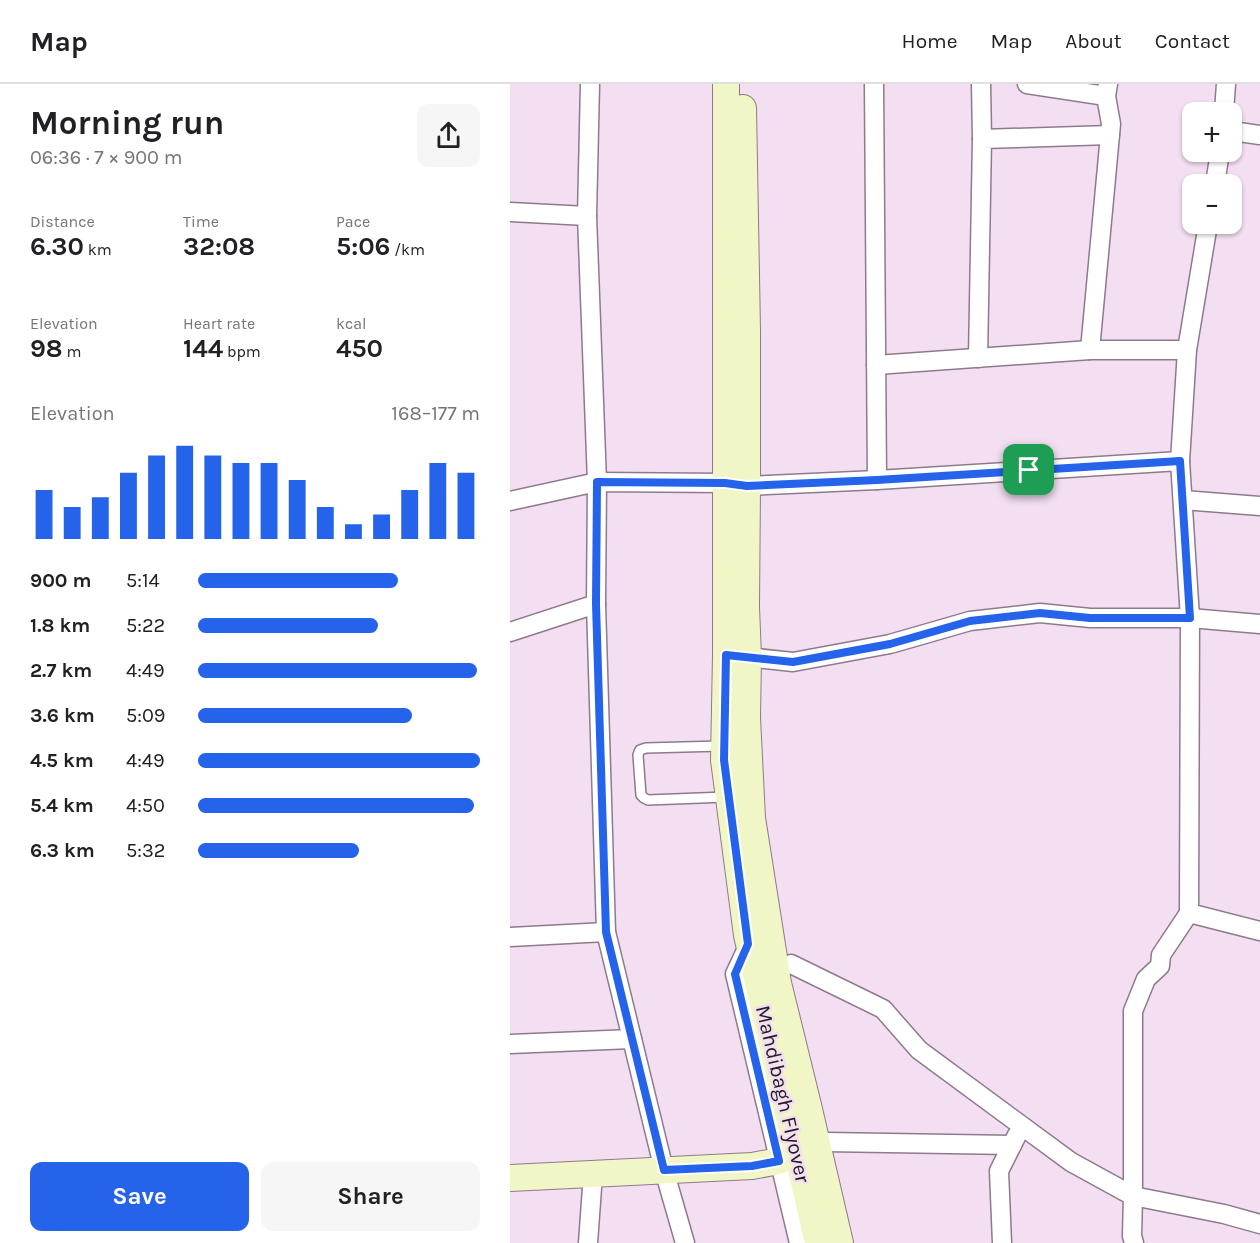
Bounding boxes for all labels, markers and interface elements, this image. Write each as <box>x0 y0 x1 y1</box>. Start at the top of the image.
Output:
text: Map <box>30 25 88 58</box>
text: Home <box>902 29 958 53</box>
text: Map <box>991 29 1032 53</box>
text: About <box>1065 29 1122 53</box>
text: Contact <box>1155 29 1230 53</box>
map controls <box>1182 102 1242 234</box>
button: + <box>1182 102 1242 162</box>
text: Morning run <box>30 104 224 142</box>
button: share <box>417 104 480 167</box>
text: 06:36 · 7 × 900 m <box>30 146 182 169</box>
button: − <box>1182 174 1242 234</box>
text: Distance <box>30 212 95 231</box>
text: Time <box>183 212 219 231</box>
text: Pace <box>336 212 370 231</box>
text: 6.30 <box>30 231 84 262</box>
text: 32:08 <box>183 231 255 262</box>
text: 5:06 <box>336 231 390 262</box>
text: km <box>84 240 112 259</box>
text: /km <box>390 240 425 259</box>
text: Elevation <box>30 314 98 333</box>
text: Heart rate <box>183 314 255 333</box>
text: kcal <box>336 314 367 333</box>
text: 98 <box>30 333 63 364</box>
text: 144 <box>183 333 223 364</box>
text: 450 <box>336 333 383 364</box>
text: m <box>63 342 81 361</box>
text: bpm <box>223 342 261 361</box>
text: Elevation <box>30 402 115 425</box>
text: 168–177 m <box>391 402 480 425</box>
pin <box>1003 444 1054 495</box>
icon: arrive <box>1012 453 1045 486</box>
text: 900 m <box>30 569 92 592</box>
text: 5:14 <box>126 569 160 592</box>
text: 1.8 km <box>30 614 90 637</box>
text: 5:22 <box>126 614 165 637</box>
text: 2.7 km <box>30 659 92 682</box>
text: 4:49 <box>126 659 165 682</box>
text: 3.6 km <box>30 704 95 727</box>
text: 5:09 <box>126 704 165 727</box>
text: 4.5 km <box>30 749 94 772</box>
text: 4:49 <box>126 749 165 772</box>
text: 5.4 km <box>30 794 94 817</box>
text: 4:50 <box>126 794 165 817</box>
text: 6.3 km <box>30 839 95 862</box>
text: 5:32 <box>126 839 165 862</box>
street label: Mahdibagh Flyover <box>751 1003 815 1185</box>
button: Save <box>30 1162 249 1231</box>
button: Share <box>261 1162 480 1231</box>

